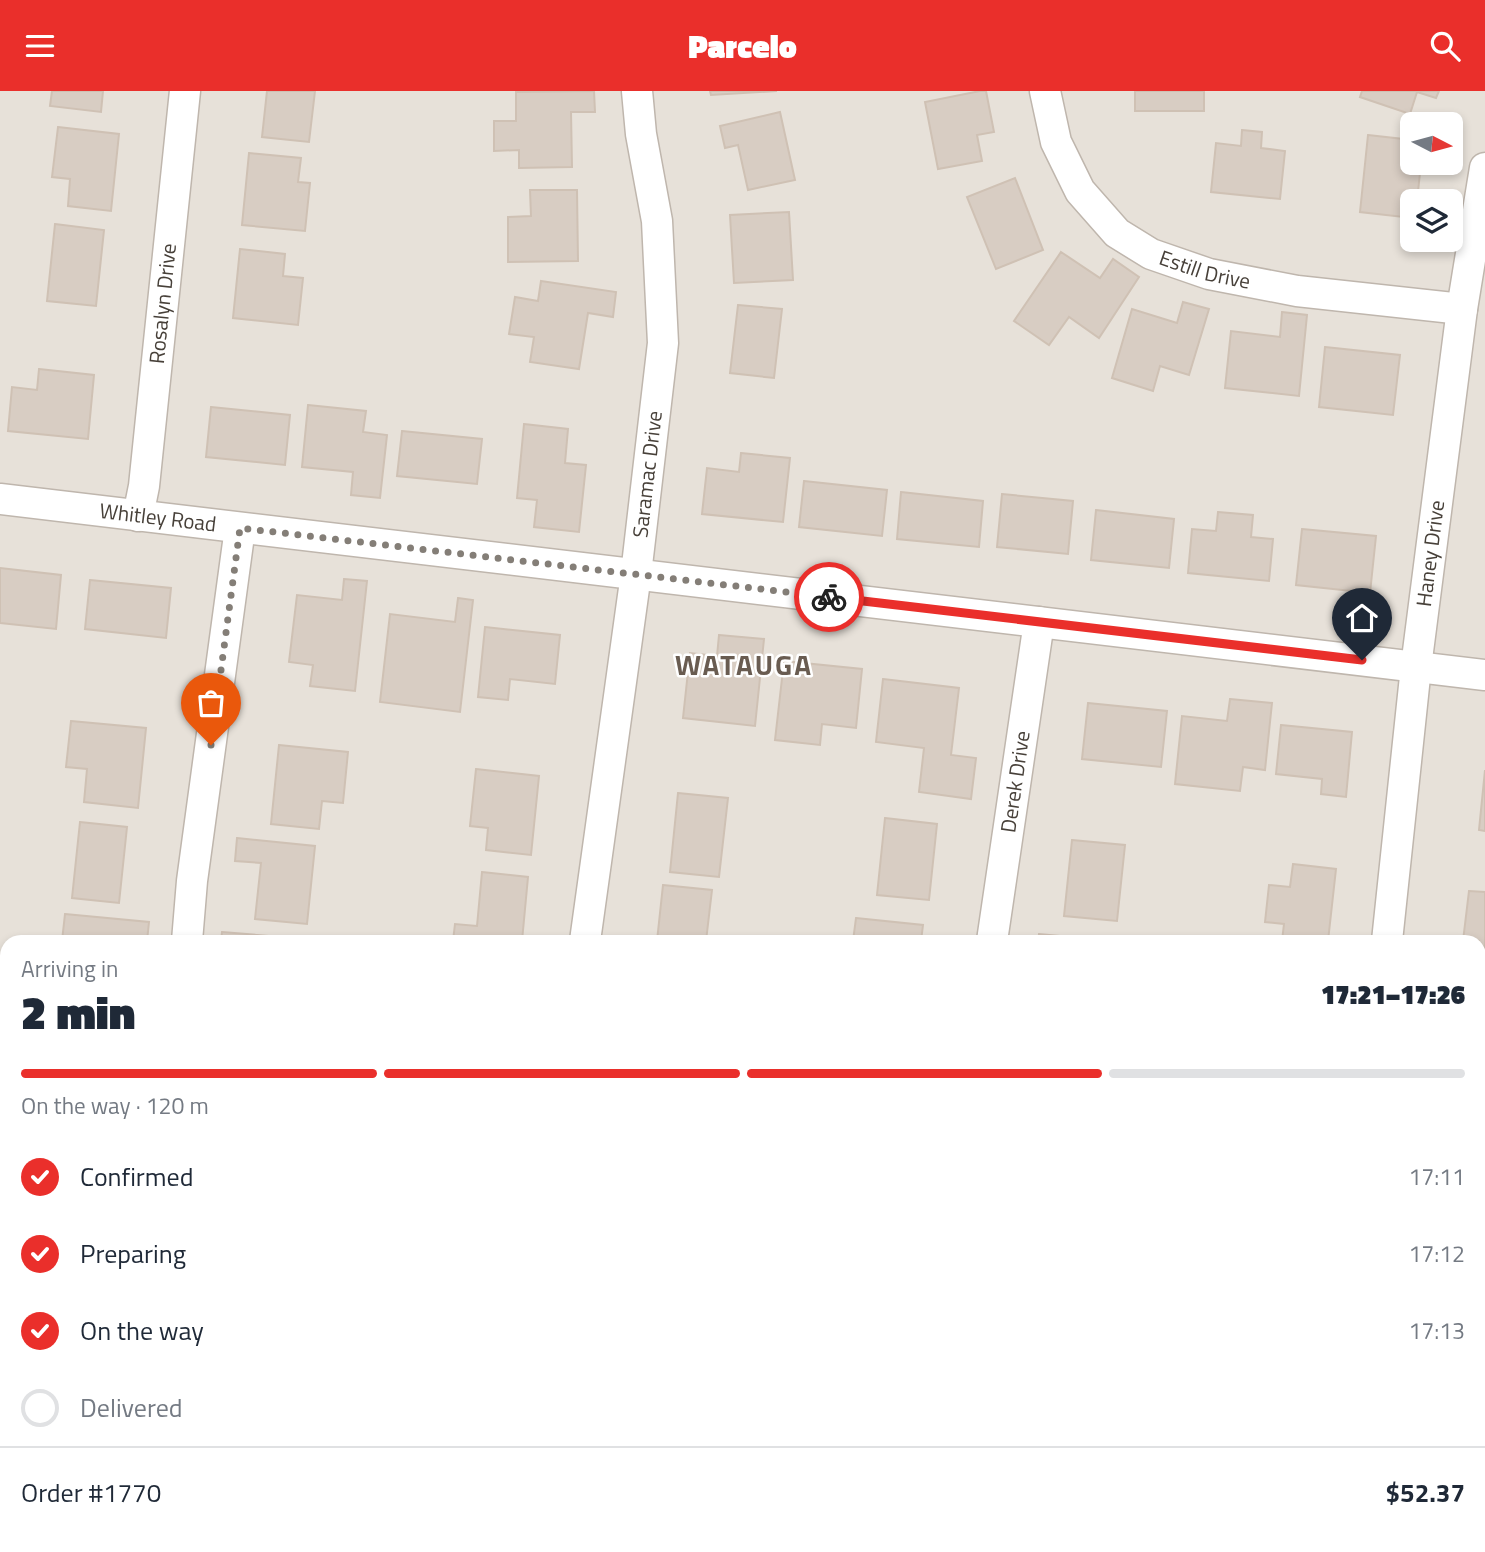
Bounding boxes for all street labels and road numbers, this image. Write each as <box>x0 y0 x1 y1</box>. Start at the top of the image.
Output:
street label: Estill Drive <box>1155 241 1253 297</box>
street label: Rosalyn Drive <box>140 242 184 365</box>
street label: Saramac Drive <box>623 409 670 539</box>
street label: Whitley Road <box>98 494 218 540</box>
street label: Haney Drive <box>1407 498 1452 609</box>
street label: Derek Drive <box>991 729 1038 835</box>

